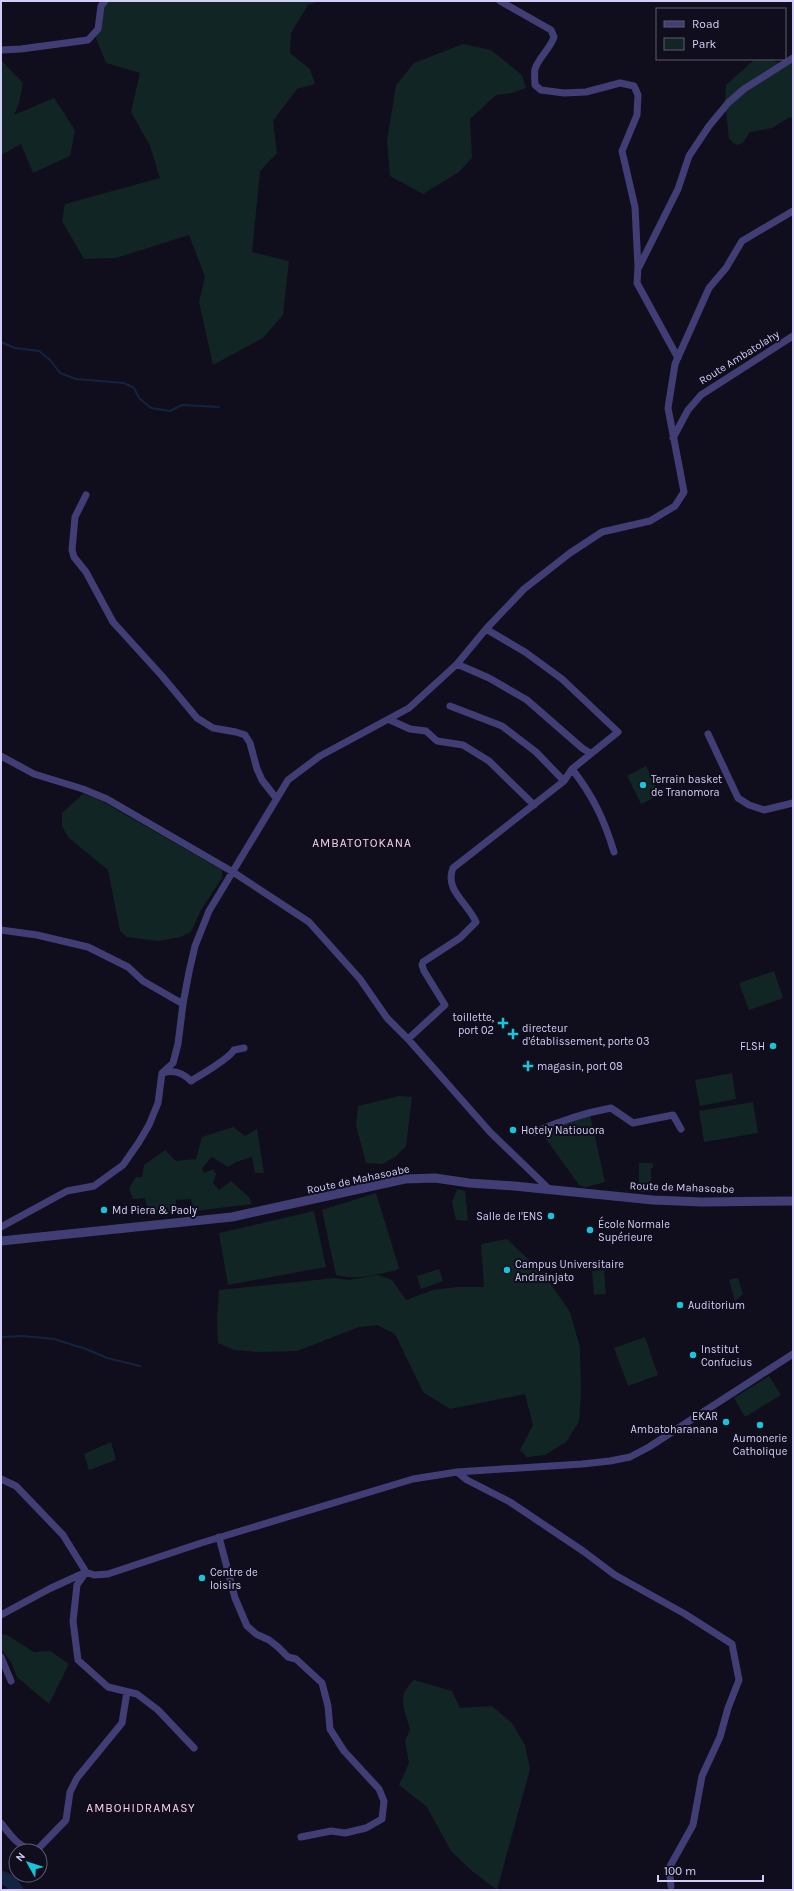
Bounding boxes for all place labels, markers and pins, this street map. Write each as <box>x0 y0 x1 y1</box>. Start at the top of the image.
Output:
place label: Terrain basket de Tranomora <box>651 773 722 799</box>
marker: Terrain basket de Tranomora <box>638 780 648 790</box>
place label: toillette, port 02 <box>453 1011 494 1037</box>
marker: toillette, port 02 <box>497 1017 509 1029</box>
place label: directeur d'établissement, porte 03 <box>522 1022 649 1048</box>
marker: directeur d'établissement, porte 03 <box>507 1028 519 1040</box>
place label: FLSH <box>740 1040 765 1053</box>
marker: FLSH <box>768 1041 778 1051</box>
marker: magasin, port 08 <box>522 1060 534 1072</box>
place label: magasin, port 08 <box>537 1060 623 1073</box>
place label: Hotely Natiouora <box>521 1124 605 1137</box>
marker: Hotely Natiouora <box>508 1125 518 1135</box>
place label: Md Piera & Paoly <box>112 1204 197 1217</box>
marker: Md Piera & Paoly <box>99 1205 109 1215</box>
place label: Salle de l'ENS <box>476 1210 543 1223</box>
marker: Salle de l'ENS <box>546 1211 556 1221</box>
place label: École Normale Supérieure <box>598 1216 670 1244</box>
marker: École Normale Supérieure <box>585 1225 595 1235</box>
place label: Campus Universitaire Andrainjato <box>515 1258 624 1284</box>
marker: Campus Universitaire Andrainjato <box>502 1265 512 1275</box>
place label: Auditorium <box>688 1299 745 1312</box>
marker: Auditorium <box>675 1300 685 1310</box>
place label: Institut Confucius <box>701 1343 752 1369</box>
marker: Institut Confucius <box>688 1350 698 1360</box>
place label: EKAR Ambatoharanana <box>631 1410 718 1436</box>
marker: EKAR Ambatoharanana <box>721 1417 731 1427</box>
marker: Aumonerie Catholique <box>755 1420 765 1430</box>
place label: Aumonerie Catholique <box>733 1432 788 1458</box>
place label: Centre de loisirs <box>210 1566 258 1592</box>
marker: Centre de loisirs <box>197 1573 207 1583</box>

